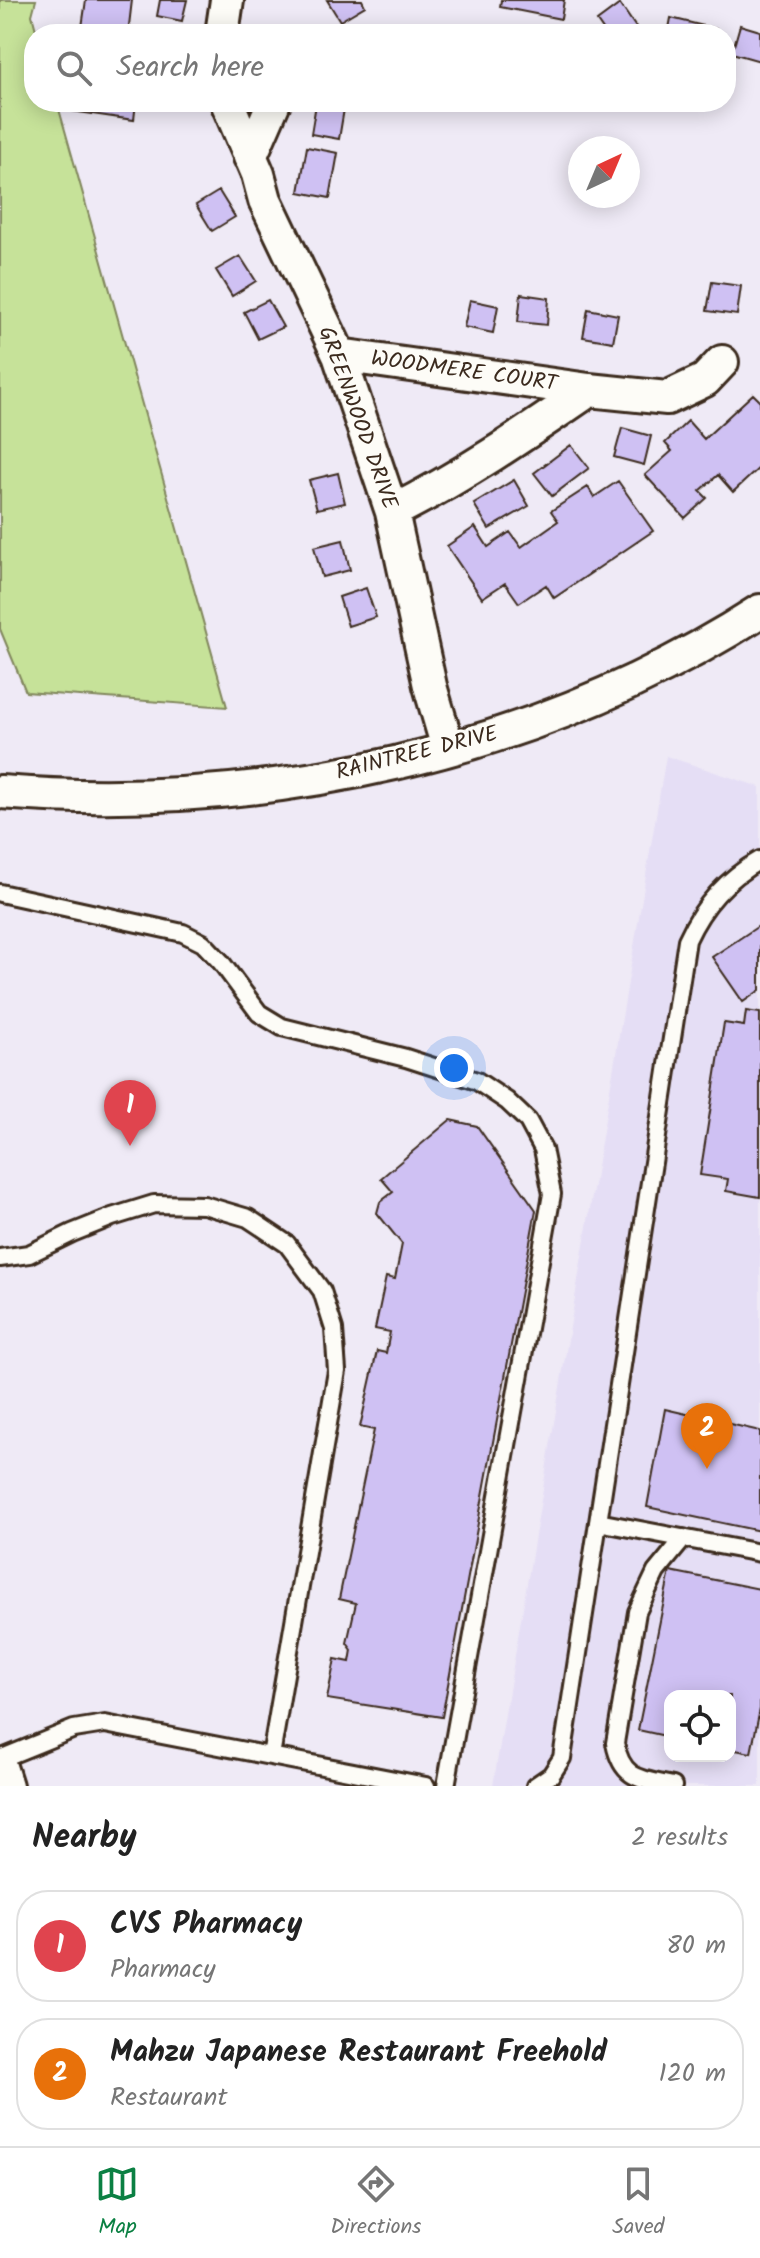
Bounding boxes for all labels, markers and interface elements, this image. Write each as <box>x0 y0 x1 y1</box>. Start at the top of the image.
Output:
search box <box>24 24 736 112</box>
text: Search here <box>116 44 264 92</box>
icon: search <box>52 46 96 90</box>
north arrow <box>568 136 640 208</box>
street label: GREENWOOD DRIVE <box>308 322 407 516</box>
street label: WOODMERE COURT <box>369 342 562 403</box>
street label: RAINTREE DRIVE <box>332 717 503 791</box>
your location <box>434 1048 474 1088</box>
pin: 1 <box>104 1080 156 1146</box>
pin: 2 <box>681 1403 733 1469</box>
map controls <box>664 1690 736 1762</box>
button: locate <box>664 1690 736 1762</box>
text: Nearby <box>32 1811 137 1865</box>
text: 2 results <box>631 1817 728 1859</box>
text: CVS Pharmacy <box>110 1901 302 1949</box>
text: 1 <box>56 1925 64 1967</box>
text: 80 m <box>666 1925 726 1967</box>
text: Pharmacy <box>110 1949 216 1991</box>
text: Mahzu Japanese Restaurant Freehold <box>110 2029 607 2077</box>
text: 2 <box>52 2053 68 2095</box>
text: 120 m <box>659 2053 726 2095</box>
text: Restaurant <box>110 2077 227 2119</box>
tab: Map <box>95 2162 139 2245</box>
tab: Directions <box>330 2162 422 2245</box>
tab: Saved <box>612 2162 665 2245</box>

